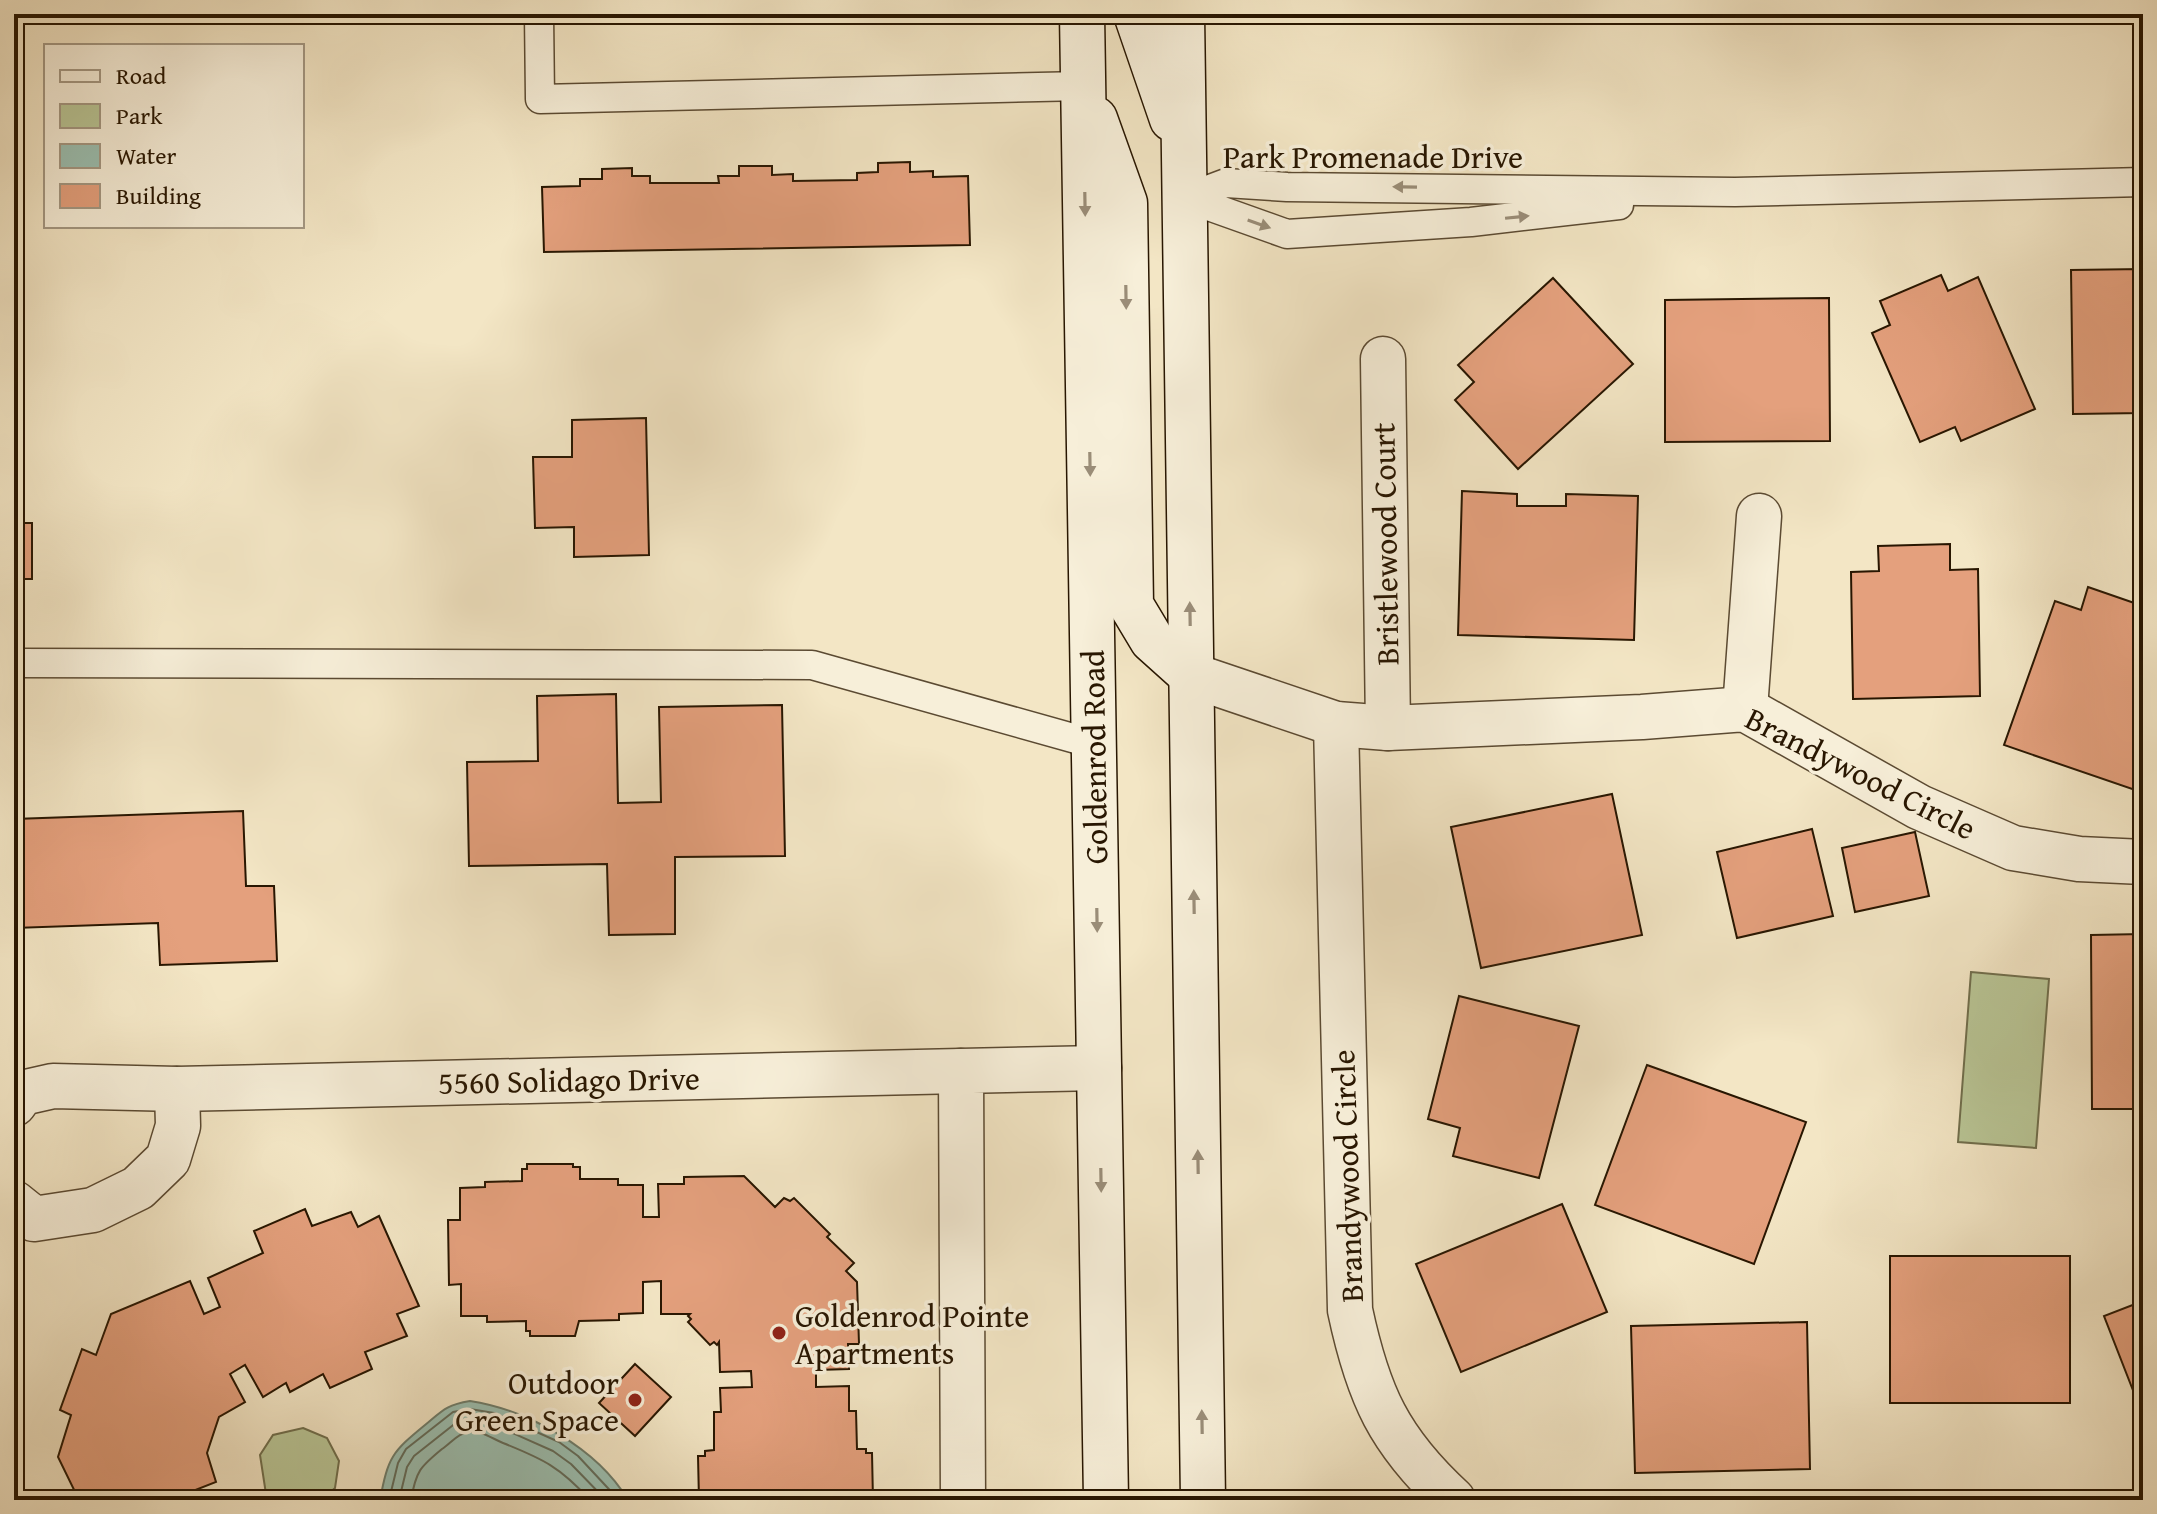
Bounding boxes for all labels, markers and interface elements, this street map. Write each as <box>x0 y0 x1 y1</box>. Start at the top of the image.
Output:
legend <box>44 44 304 228</box>
text: Road <box>116 58 166 93</box>
text: Park <box>116 98 163 133</box>
street label: Park Promenade Drive <box>1223 133 1523 180</box>
text: Water <box>116 138 177 173</box>
text: Building <box>116 178 201 213</box>
one-way arrow <box>1392 181 1417 193</box>
one-way arrow <box>1079 192 1091 217</box>
one-way arrow <box>1505 210 1530 223</box>
one-way arrow <box>1248 219 1272 231</box>
one-way arrow <box>1120 285 1133 310</box>
street label: Bristlewood Court <box>1359 422 1411 666</box>
one-way arrow <box>1083 452 1096 477</box>
one-way arrow <box>1184 601 1196 626</box>
street label: Goldenrod Road <box>1069 649 1119 865</box>
street label: Brandywood Circle <box>1738 695 1984 851</box>
one-way arrow <box>1188 889 1200 914</box>
one-way arrow <box>1091 908 1103 933</box>
street label: Brandywood Circle <box>1319 1049 1375 1303</box>
street label: 5560 Solidago Drive <box>438 1054 700 1106</box>
one-way arrow <box>1192 1149 1204 1174</box>
one-way arrow <box>1095 1168 1107 1193</box>
place label: Goldenrod Pointe Apartments <box>795 1292 1029 1376</box>
marker: Goldenrod Pointe Apartments <box>770 1324 788 1342</box>
place label: Outdoor Green Space <box>455 1359 619 1443</box>
marker: Outdoor Green Space <box>626 1391 644 1409</box>
one-way arrow <box>1195 1409 1208 1434</box>

